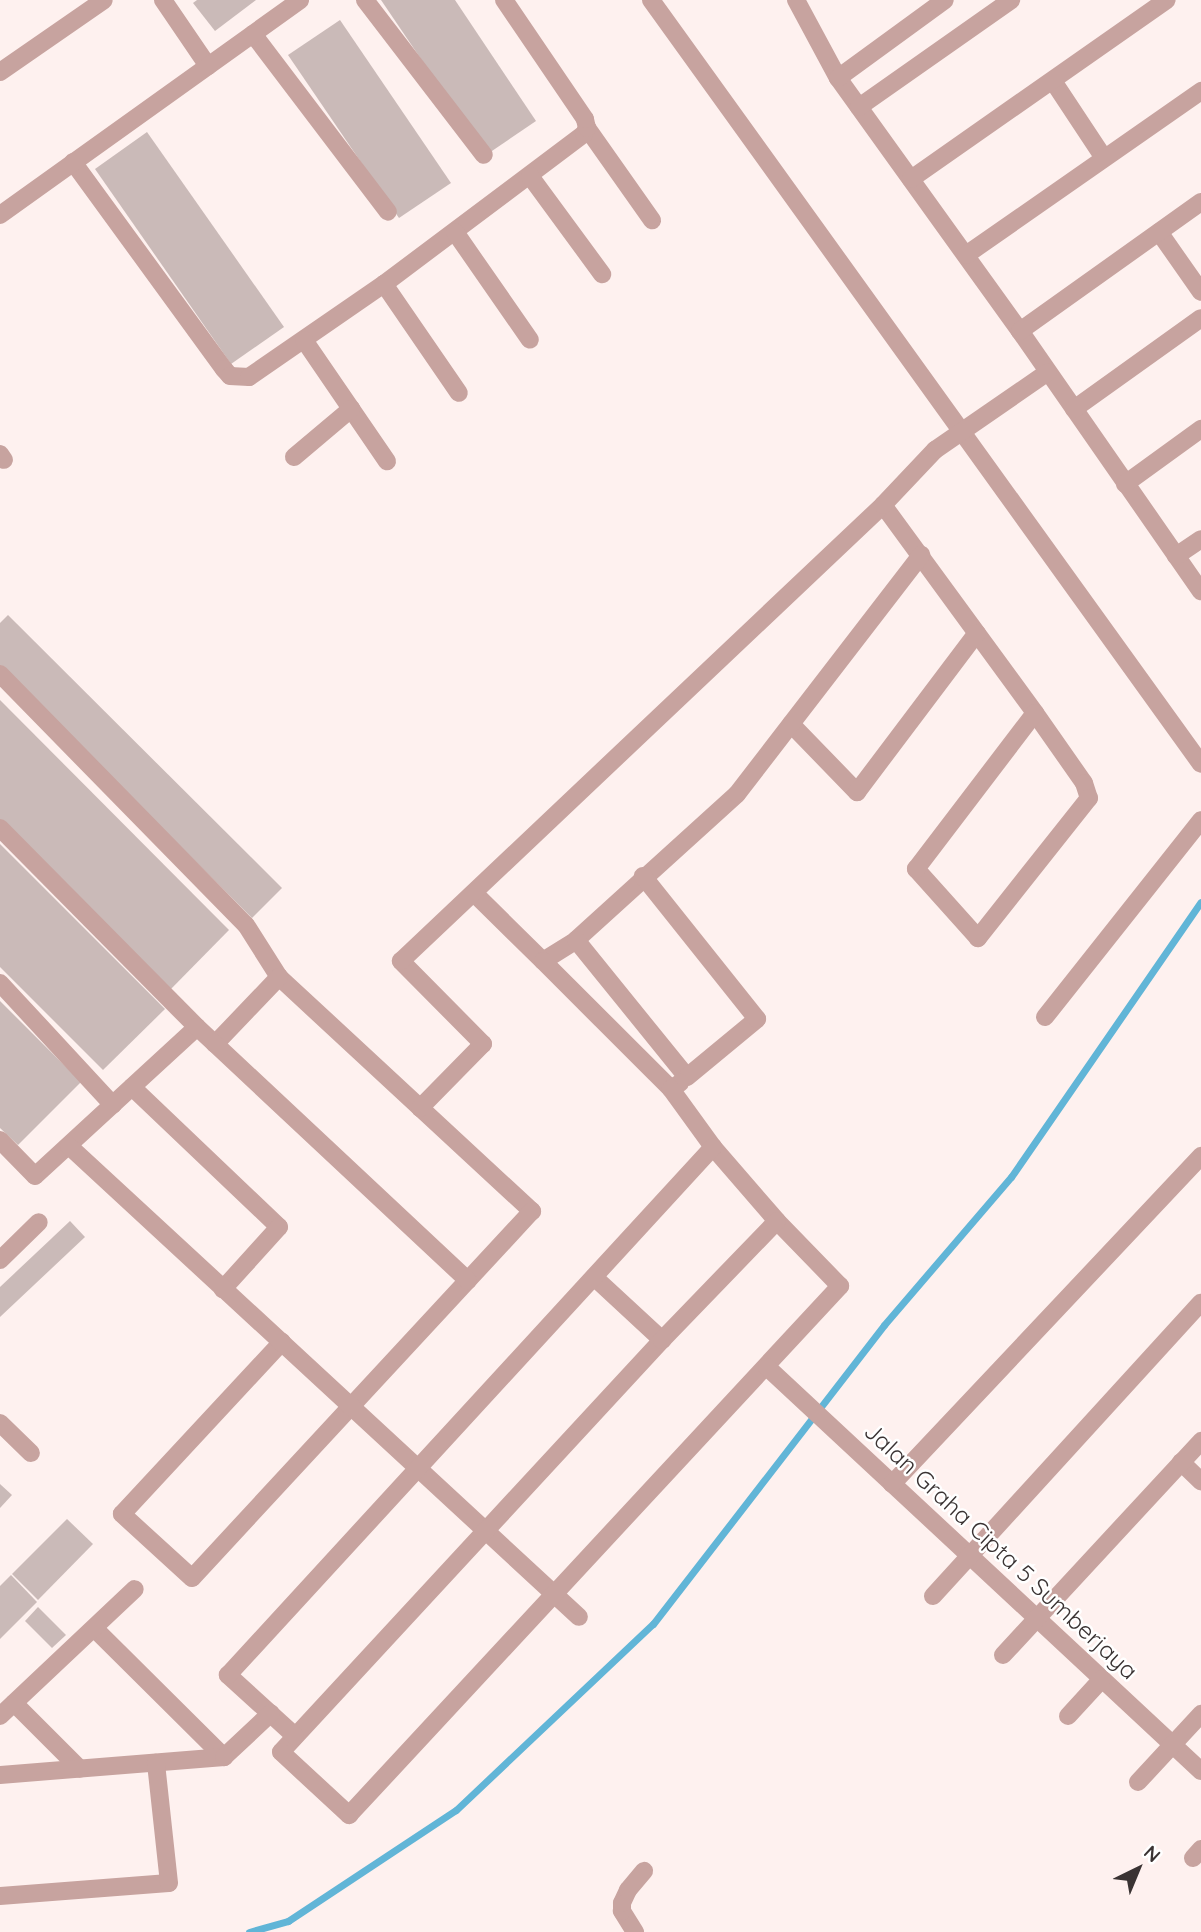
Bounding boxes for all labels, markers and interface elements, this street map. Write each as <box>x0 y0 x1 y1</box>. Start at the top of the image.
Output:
street label: Jalan Graha Cipta 5 Sumberjaya <box>858 1417 1144 1685</box>
north arrow <box>1103 1834 1173 1904</box>
text: N <box>1139 1840 1166 1867</box>

